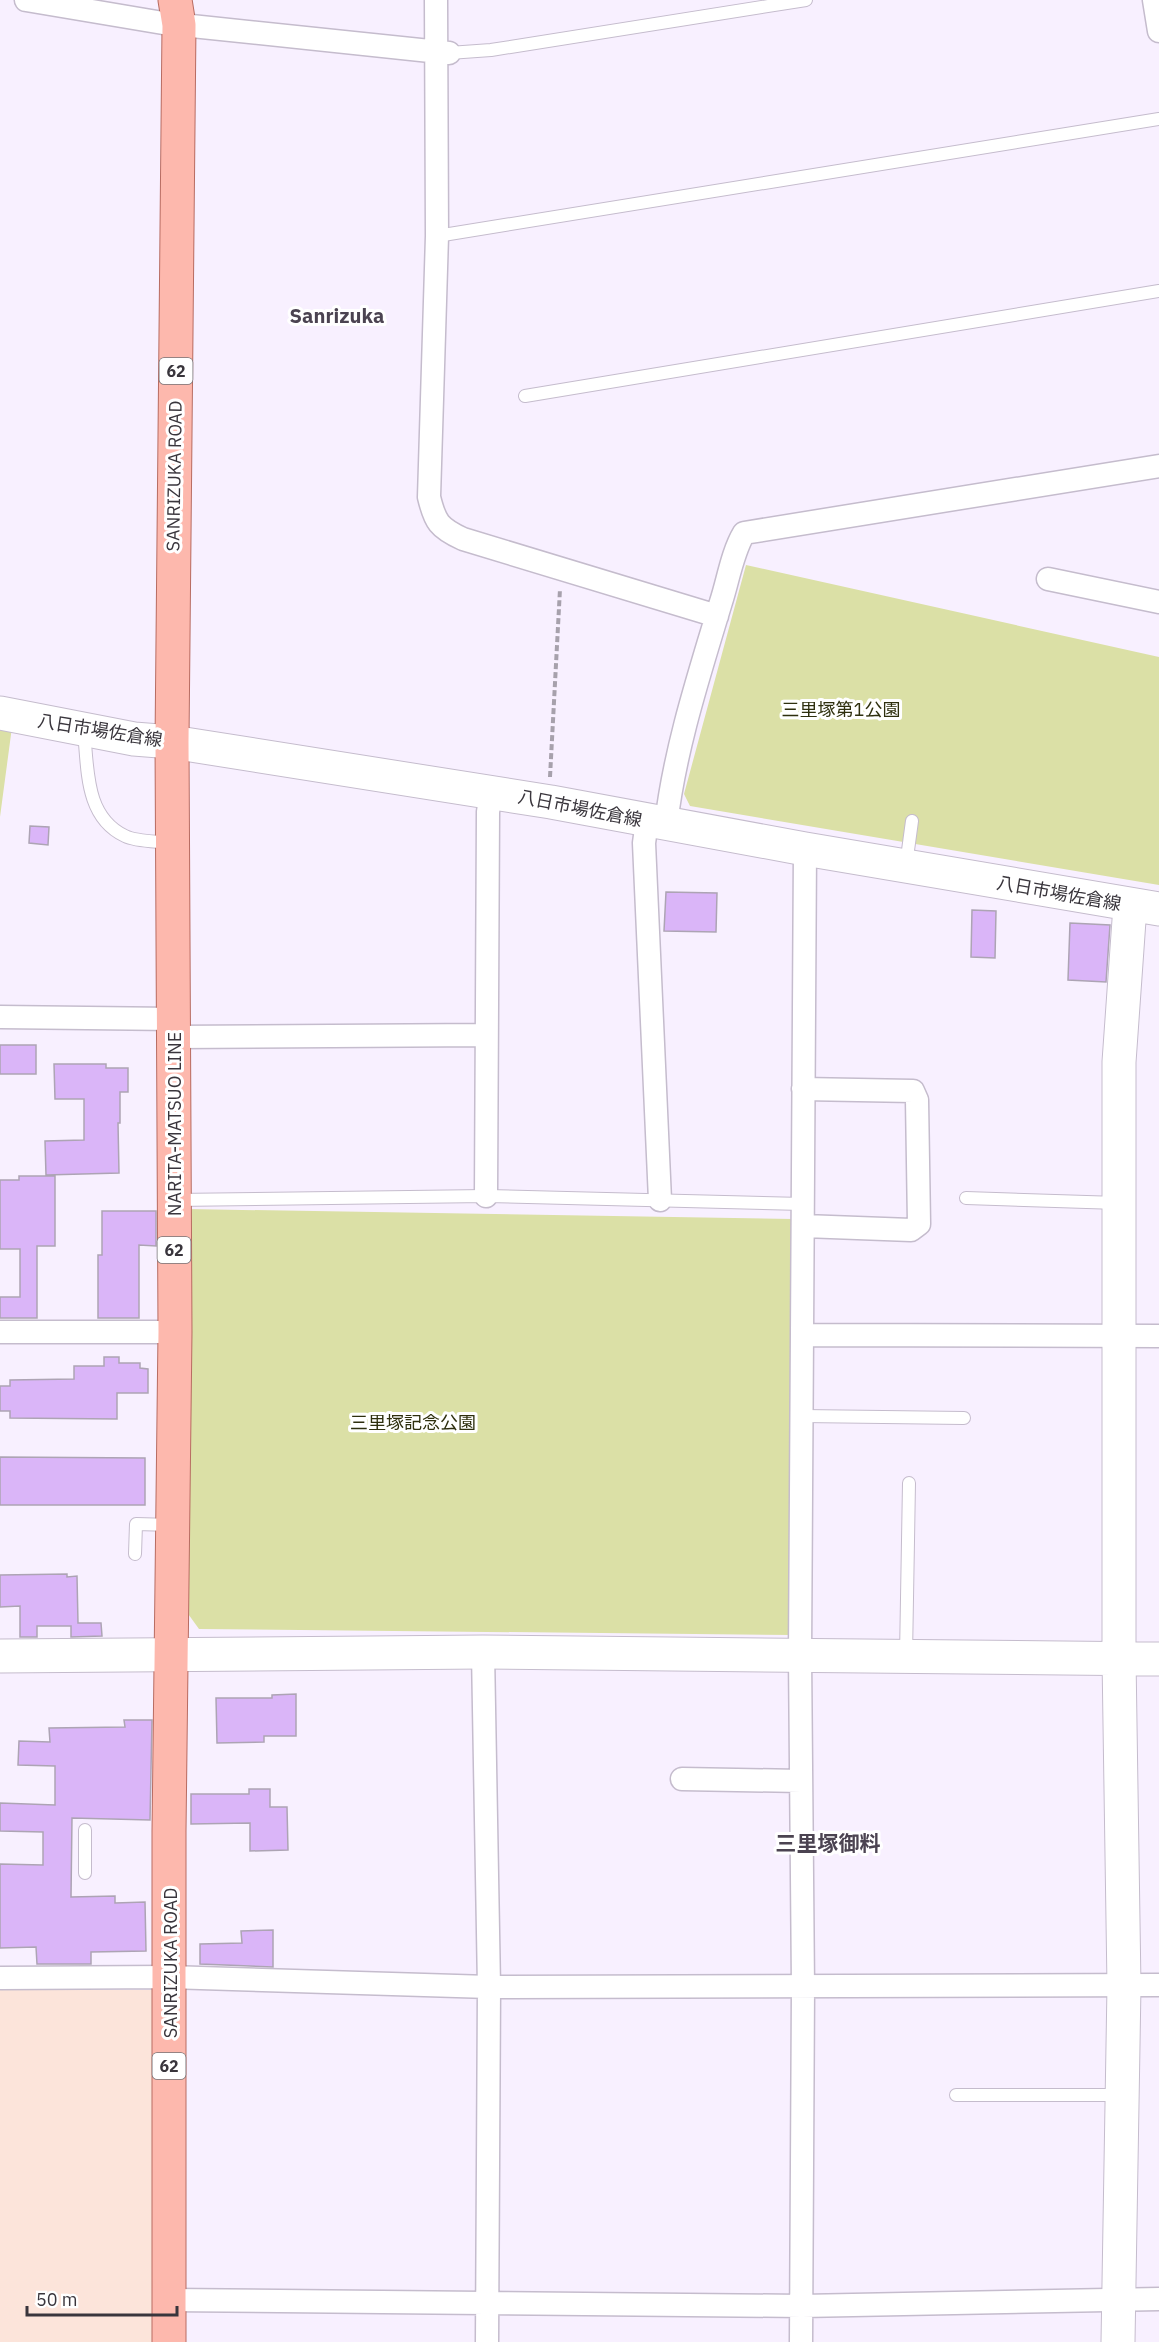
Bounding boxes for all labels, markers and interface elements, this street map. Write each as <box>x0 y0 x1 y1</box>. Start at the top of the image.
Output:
district label: Sanrizuka <box>290 302 384 329</box>
road number: 62 <box>160 358 192 384</box>
street label: SANRIZUKA ROAD <box>161 400 187 552</box>
park label: 三里塚第1公園 <box>782 698 900 721</box>
street label: 八日市場佐倉線 <box>36 709 164 751</box>
street label: 八日市場佐倉線 <box>516 785 644 831</box>
street label: 八日市場佐倉線 <box>995 871 1123 915</box>
street label: NARITA-MATSUO LINE <box>163 1032 186 1216</box>
road number: 62 <box>158 1237 190 1263</box>
park label: 三里塚記念公園 <box>350 1411 476 1434</box>
district label: 三里塚御料 <box>776 1829 881 1857</box>
street label: SANRIZUKA ROAD <box>159 1888 182 2038</box>
road number: 62 <box>152 2053 186 2079</box>
scale bar <box>27 2279 177 2317</box>
text: 50 m <box>36 2288 78 2311</box>

